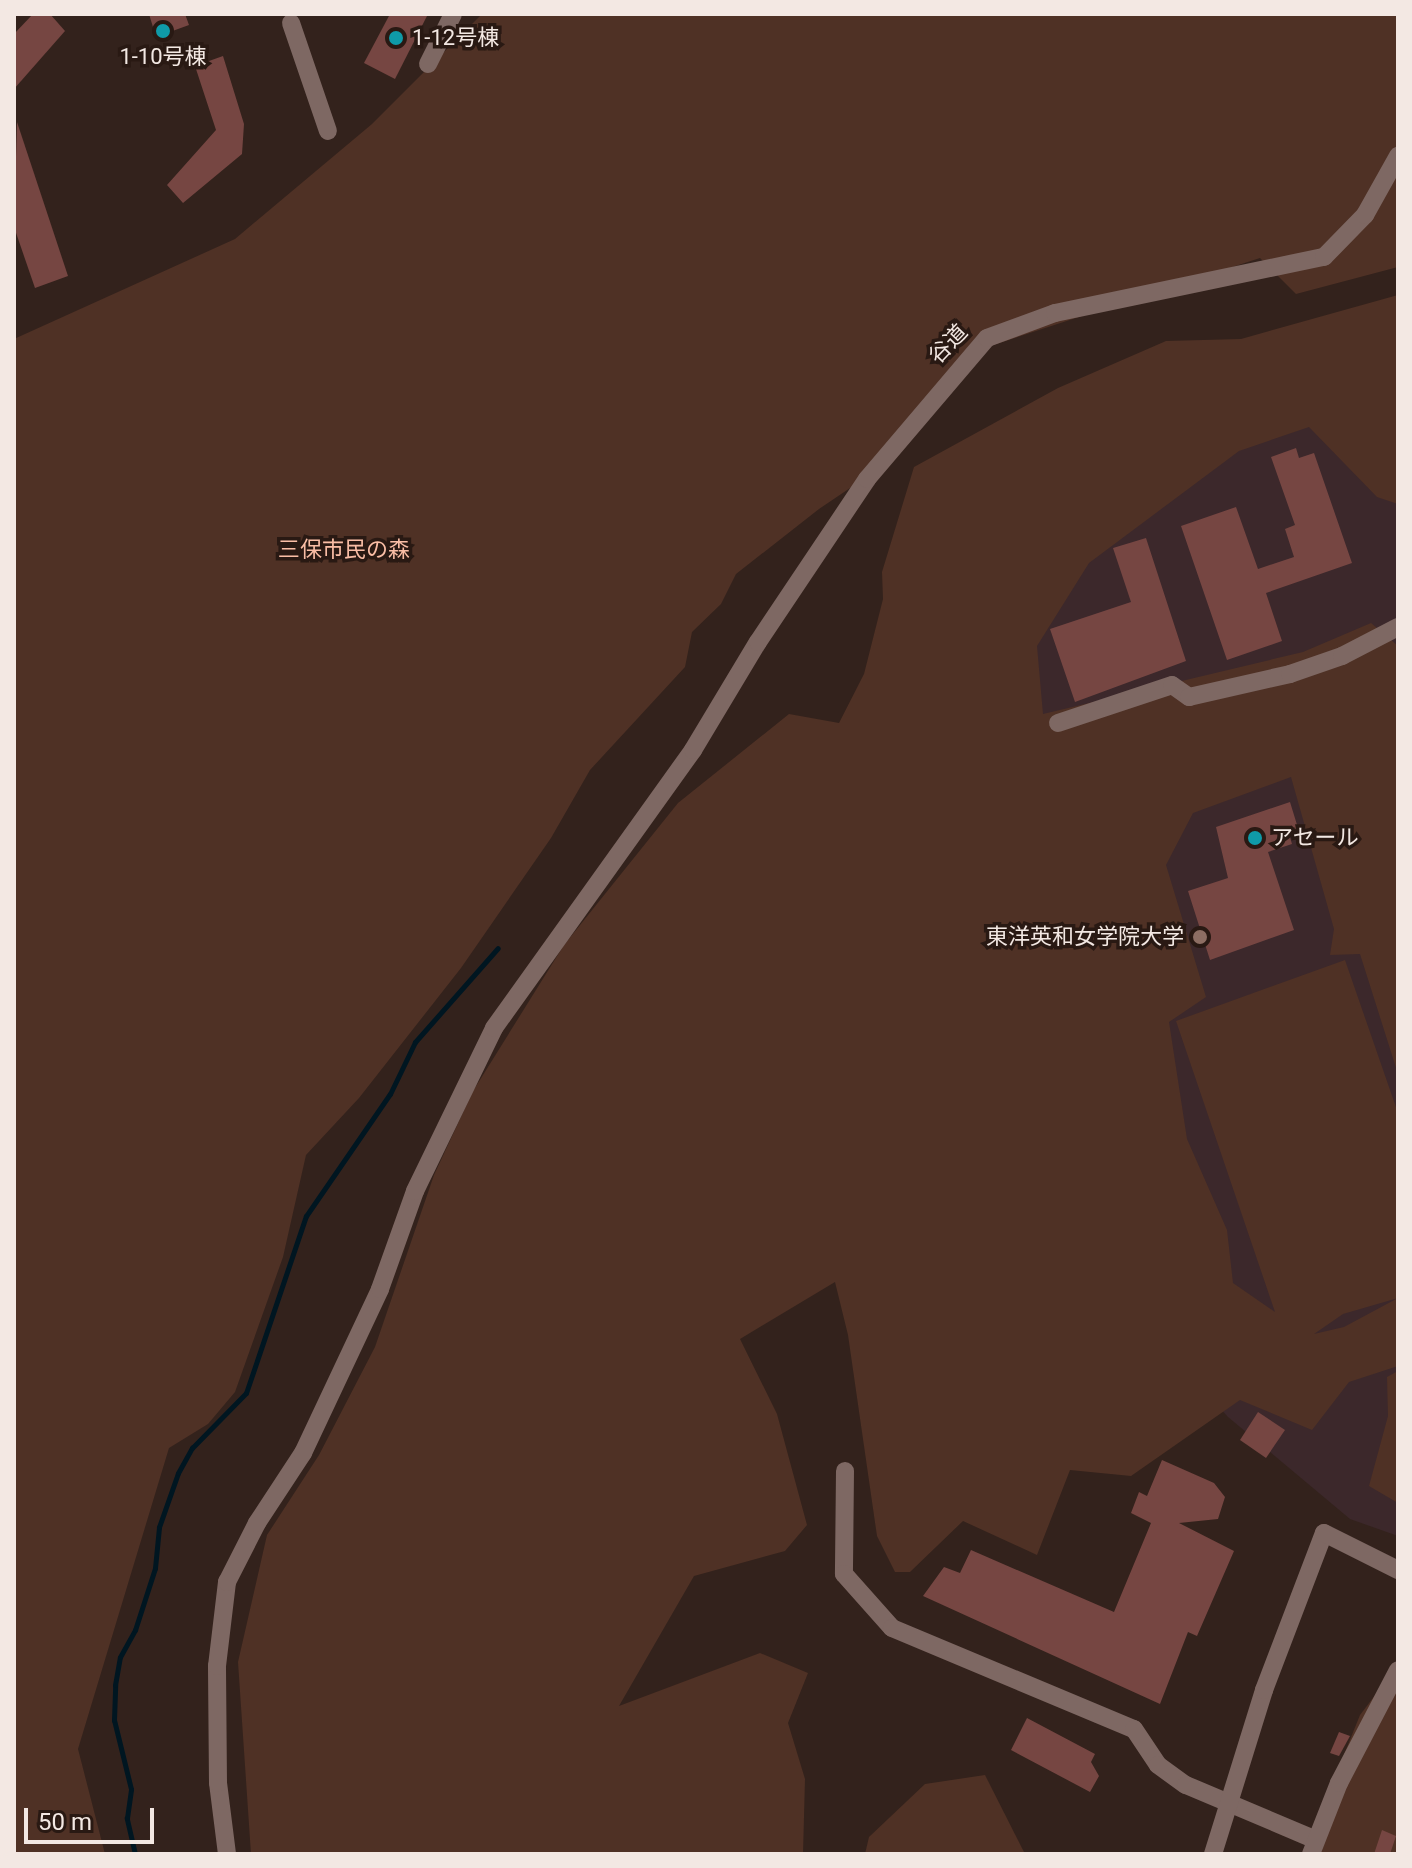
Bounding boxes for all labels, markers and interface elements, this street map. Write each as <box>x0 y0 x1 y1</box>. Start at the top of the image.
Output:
marker: 1-10号棟 <box>154 22 172 40</box>
place label: 1-12号棟 <box>412 25 499 51</box>
marker: 1-12号棟 <box>387 29 405 47</box>
place label: 1-10号棟 <box>119 44 207 70</box>
street label: 谷道 <box>923 319 973 369</box>
park label: 三保市民の森 <box>278 537 410 563</box>
place label: アセール <box>1271 825 1359 851</box>
marker: アセール <box>1246 829 1264 847</box>
place label: 東洋英和女学院大学 <box>986 924 1184 950</box>
marker: 東洋英和女学院大学 <box>1191 928 1209 946</box>
scale bar <box>28 1792 158 1842</box>
text: 50 m <box>38 1808 92 1836</box>

